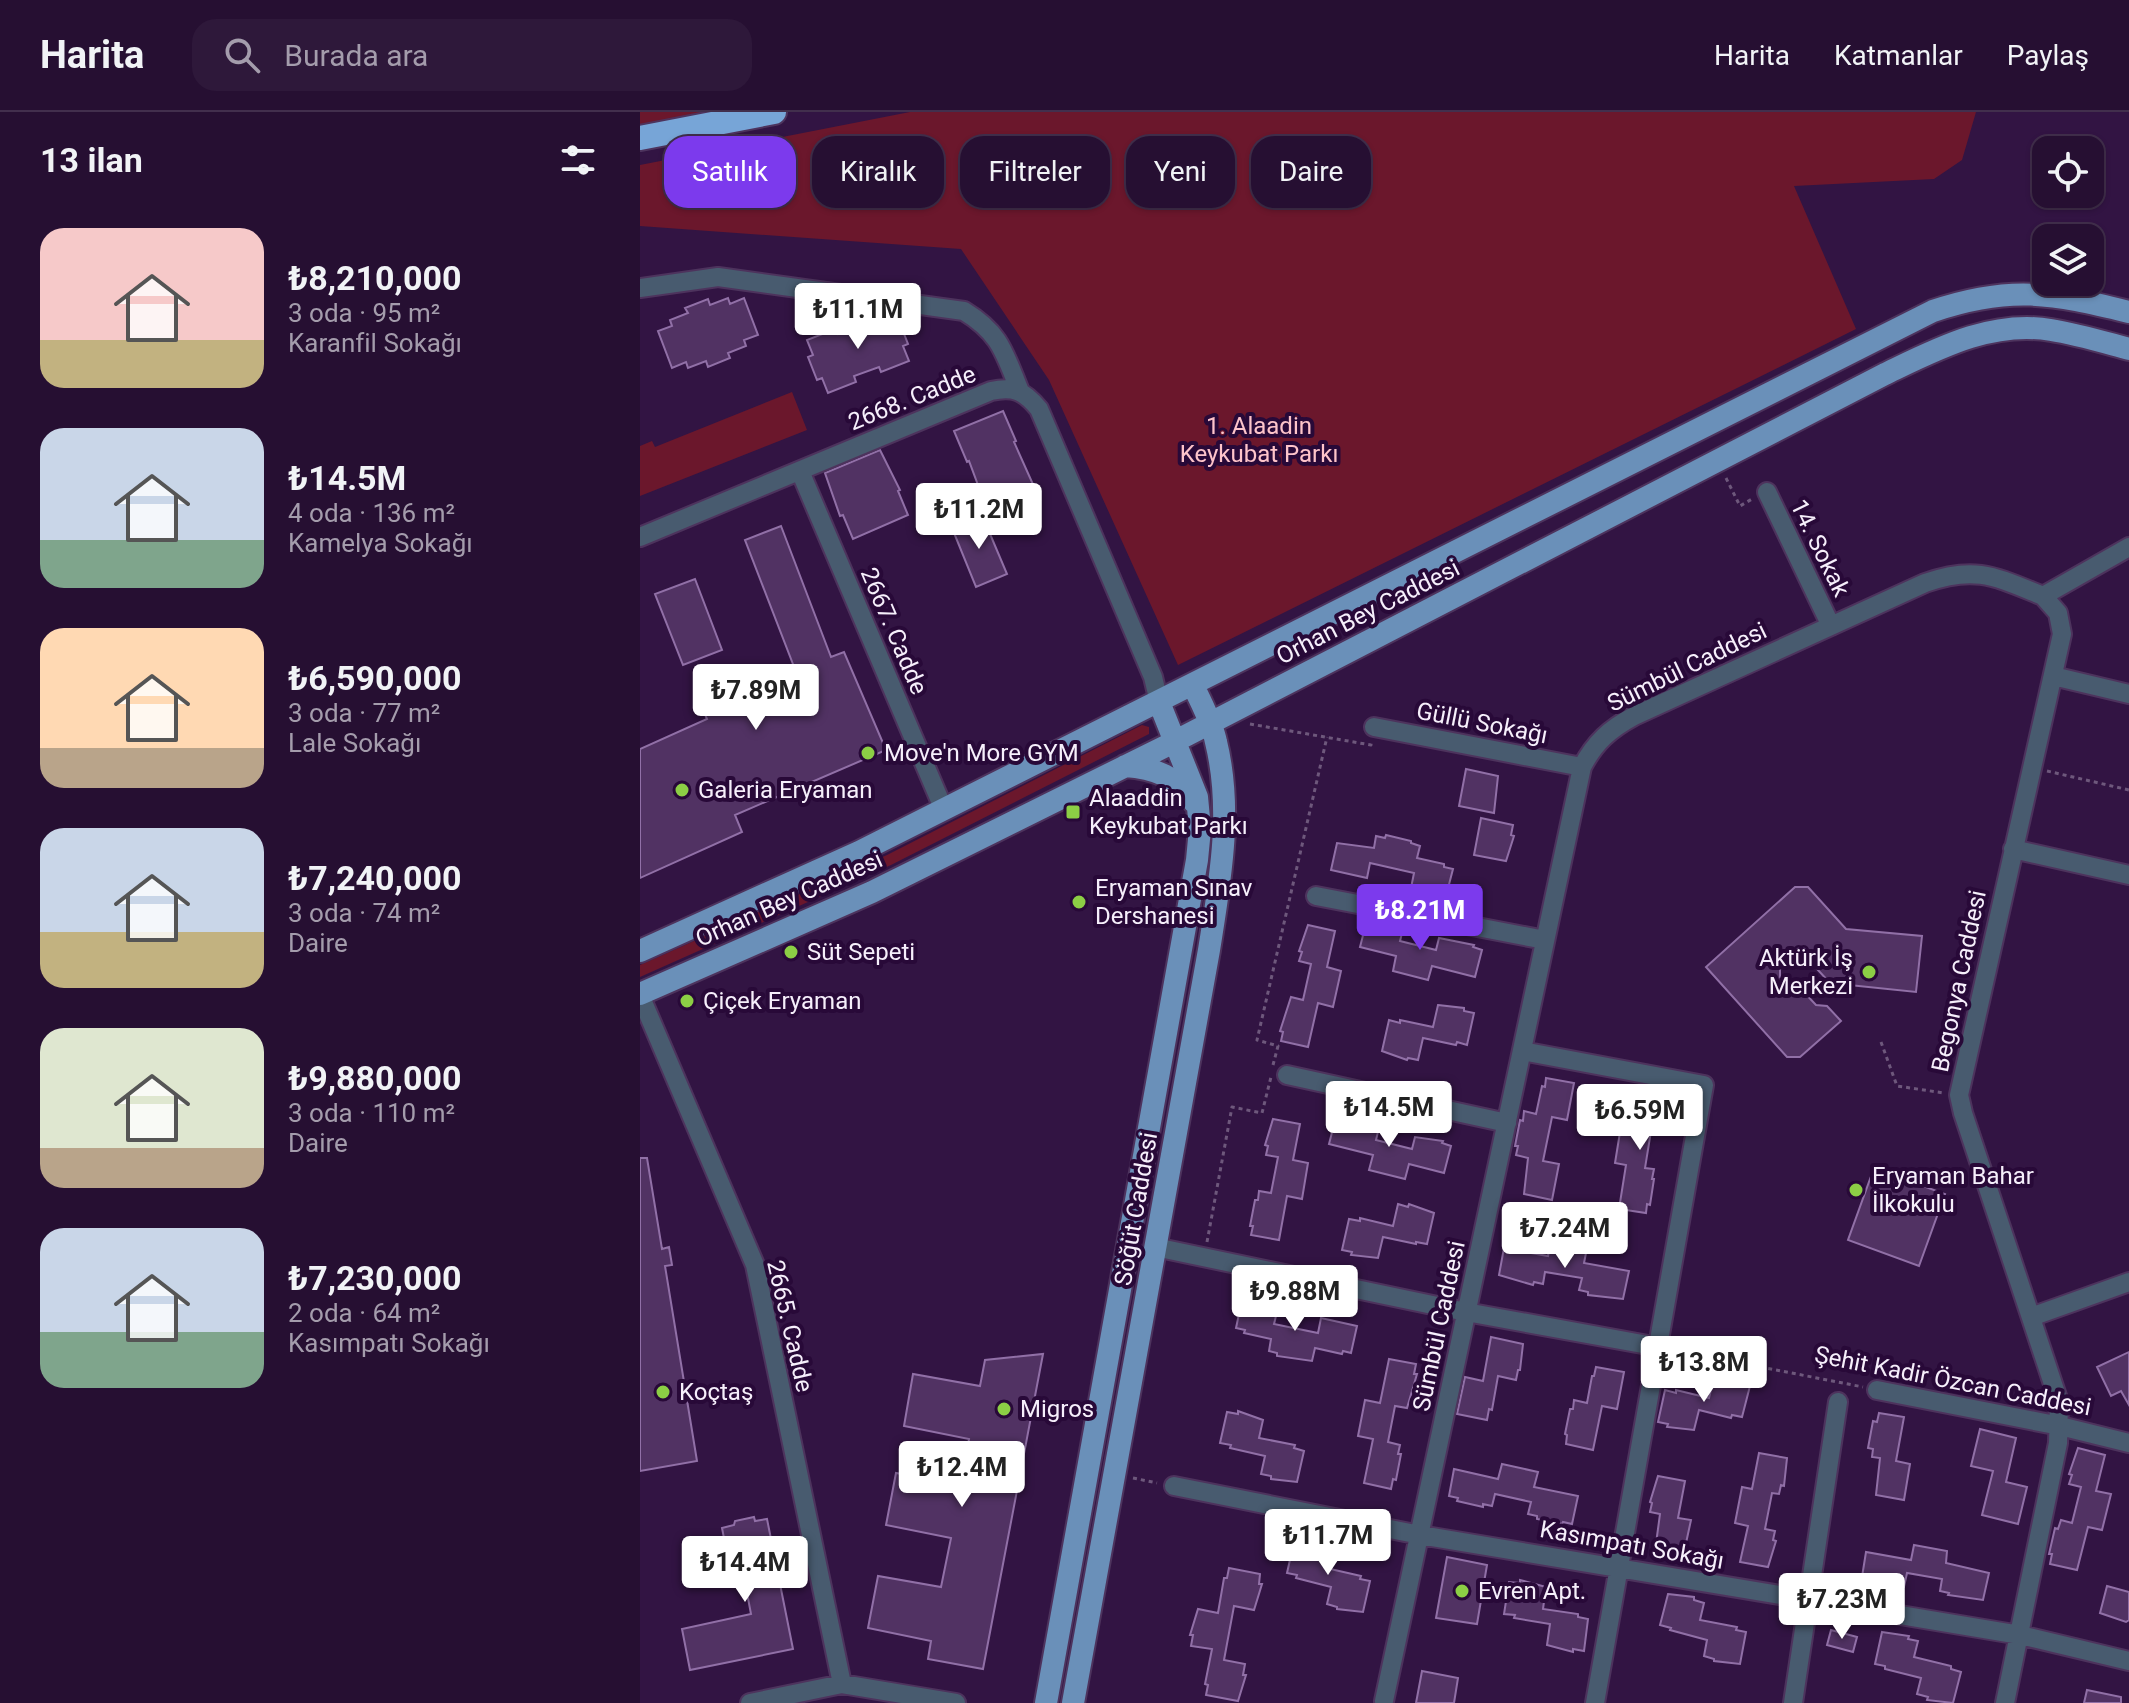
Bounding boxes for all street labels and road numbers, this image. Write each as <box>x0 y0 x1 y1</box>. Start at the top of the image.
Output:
street label: 2668. Cadde <box>844 360 980 436</box>
street label: 14. Sokak <box>1784 495 1856 602</box>
street label: Orhan Bey Caddesi <box>1272 554 1464 670</box>
street label: 2667. Cadde <box>855 564 933 698</box>
street label: Sümbül Caddesi <box>1603 616 1771 718</box>
street label: Güllü Sokağı <box>1414 697 1550 749</box>
street label: Orhan Bey Caddesi <box>691 845 887 953</box>
street label: Begonya Caddesi <box>1926 888 1992 1074</box>
street label: Söğüt Caddesi <box>1109 1130 1163 1288</box>
street label: Sümbül Caddesi <box>1407 1238 1471 1414</box>
street label: 2665. Cadde <box>761 1257 819 1395</box>
street label: Şehit Kadir Özcan Caddesi <box>1812 1340 2094 1422</box>
street label: Kasımpatı Sokağı <box>1538 1515 1726 1575</box>

